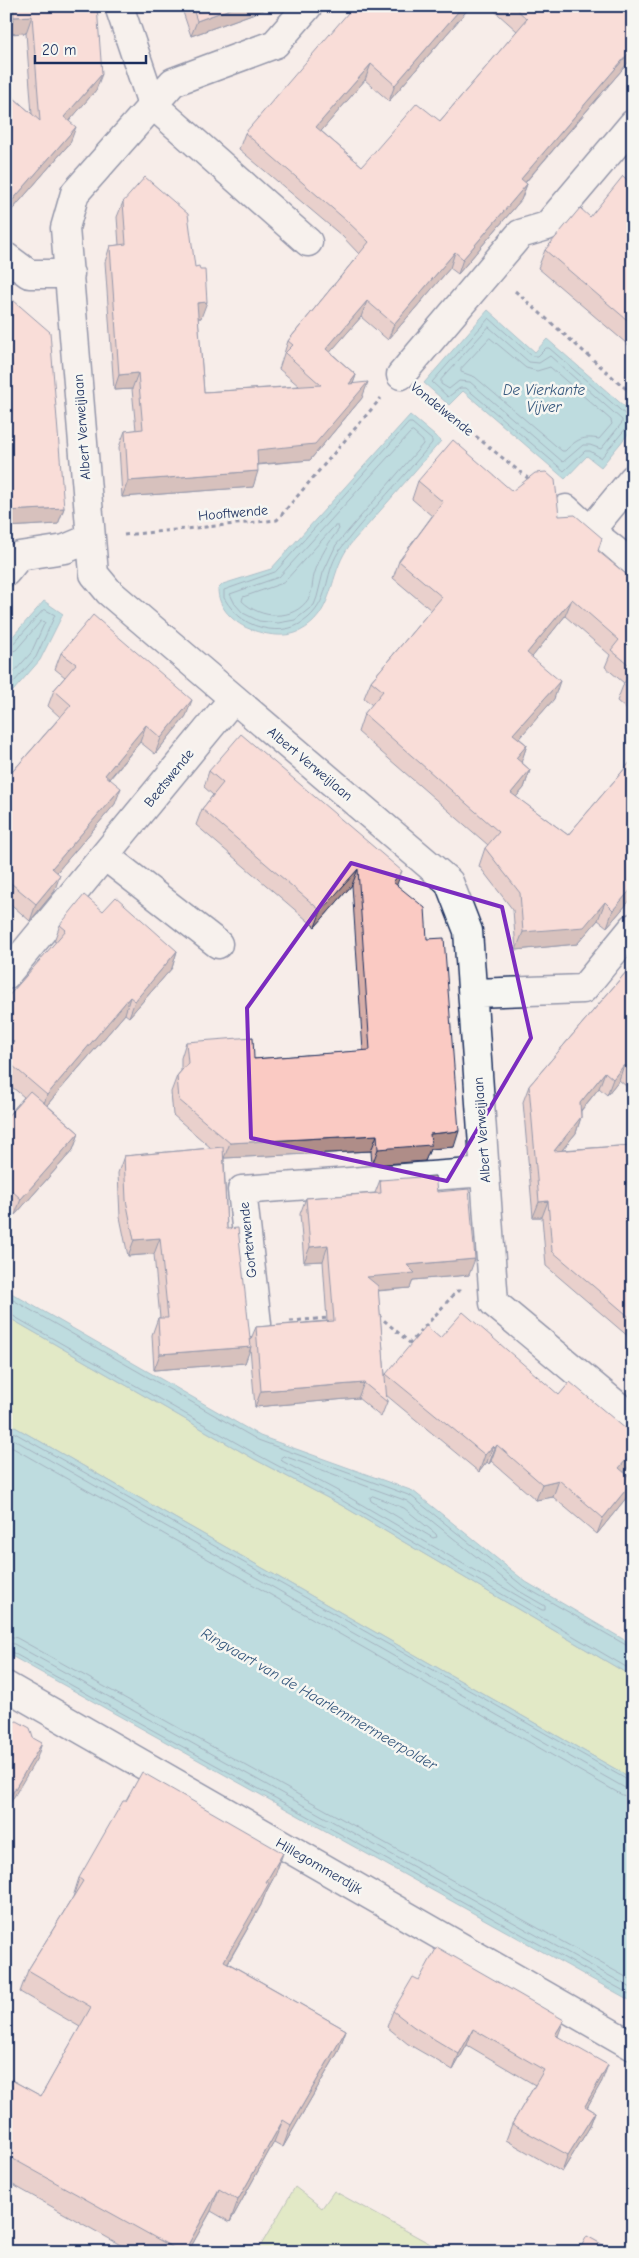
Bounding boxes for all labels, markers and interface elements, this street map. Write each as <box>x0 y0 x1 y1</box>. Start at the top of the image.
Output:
scale bar <box>35 32 146 64</box>
text: 20 m <box>42 41 76 59</box>
street label: Albert Verweijlaan <box>70 374 94 480</box>
street label: Vondelwende <box>407 378 477 440</box>
water label: De Vierkante Vijver <box>503 381 585 416</box>
street label: Hooftwende <box>197 501 269 525</box>
street label: Albert Verweijlaan <box>264 723 356 805</box>
street label: Beetswende <box>140 746 198 810</box>
street label: Albert Verweijlaan <box>470 1077 494 1183</box>
street label: Gorterwende <box>236 1201 260 1279</box>
water label: Ringvaart van de Haarlemmermeerpolder <box>198 1624 441 1775</box>
street label: Hillegommerdijk <box>273 1834 366 1898</box>

